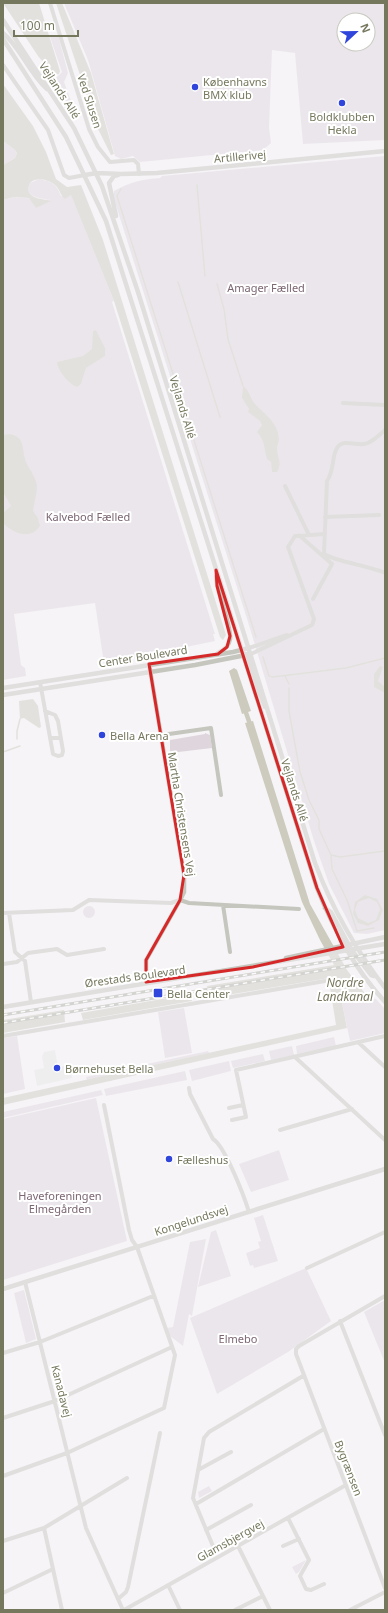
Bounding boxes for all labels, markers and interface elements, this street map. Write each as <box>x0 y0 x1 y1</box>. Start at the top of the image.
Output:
scale bar <box>14 12 78 38</box>
north arrow <box>336 12 376 52</box>
text: 100 m <box>20 17 55 34</box>
text: N <box>357 21 374 35</box>
street label: Vejlands Allé <box>36 59 84 121</box>
street label: Ved Slusen <box>74 72 106 130</box>
place label: Københavns BMX klub <box>203 74 267 102</box>
marker: Københavns BMX klub <box>190 82 200 92</box>
marker: Boldklubben Hekla <box>337 98 347 108</box>
place label: Boldklubben Hekla <box>309 109 375 137</box>
street label: Artillerivej <box>213 146 267 166</box>
park label: Amager Fælled <box>227 280 305 295</box>
street label: Vejlands Allé <box>166 374 200 440</box>
park label: Kalvebod Fælled <box>46 509 130 524</box>
street label: Center Boulevard <box>97 642 189 670</box>
place label: Bella Arena <box>110 728 169 743</box>
marker: Bella Arena <box>97 730 107 740</box>
street label: Martha Christensens Vej <box>165 751 199 877</box>
street label: Vejlands Allé <box>278 757 312 823</box>
street label: Ørestads Boulevard <box>84 961 186 991</box>
water label: Nordre Landkanal <box>317 974 374 1005</box>
place label: Bella Center <box>167 986 230 1001</box>
marker: Bella Center <box>152 987 164 999</box>
place label: Børnehuset Bella <box>65 1061 153 1076</box>
marker: Børnehuset Bella <box>52 1063 62 1073</box>
place label: Fælleshus <box>177 1152 228 1167</box>
marker: Fælleshus <box>164 1154 174 1164</box>
park label: Haveforeningen Elmegården <box>18 1188 102 1216</box>
street label: Kongelundsvej <box>152 1201 230 1239</box>
park label: Elmebo <box>219 1331 258 1346</box>
street label: Kanadavej <box>48 1363 76 1419</box>
street label: Bygrænsen <box>332 1438 366 1498</box>
street label: Glamsbjergvej <box>194 1515 266 1565</box>

